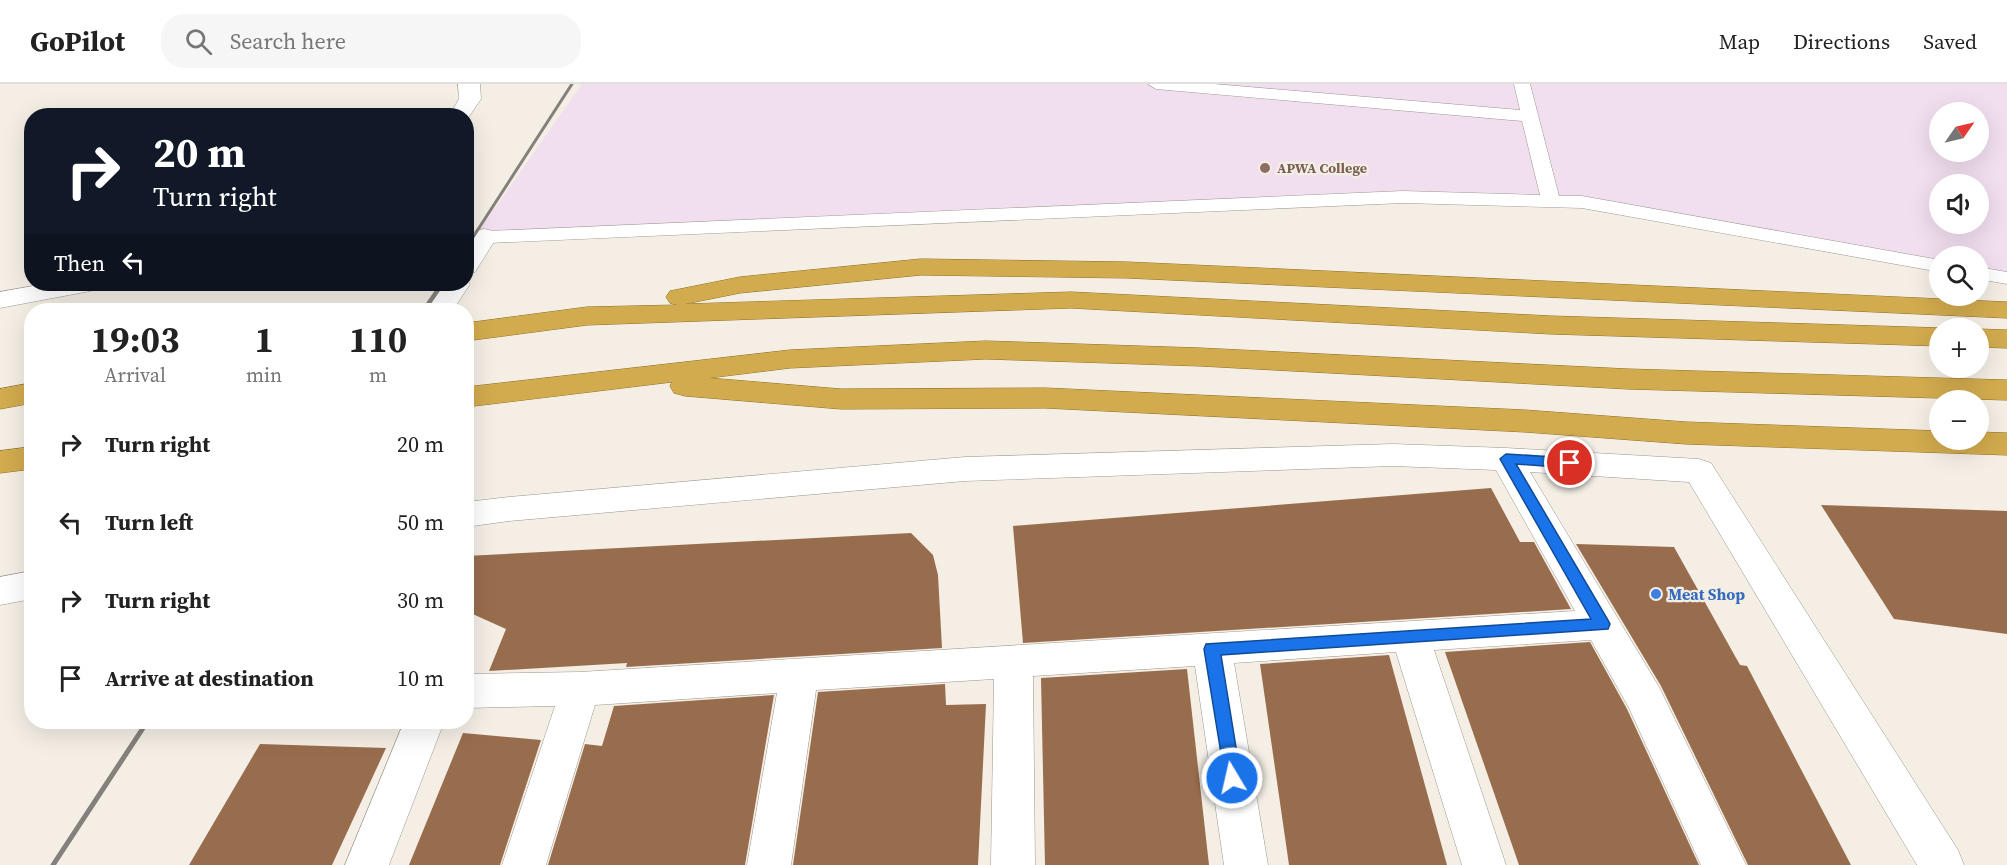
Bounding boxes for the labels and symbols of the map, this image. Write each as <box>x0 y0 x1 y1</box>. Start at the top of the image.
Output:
north arrow <box>1929 102 1989 162</box>
place label: APWA College <box>1277 158 1367 178</box>
marker: APWA College <box>1258 161 1272 175</box>
pin <box>1544 437 1595 488</box>
place label: Meat Shop <box>1668 583 1745 605</box>
marker: Meat Shop <box>1649 587 1663 601</box>
position arrow <box>1200 746 1264 810</box>

